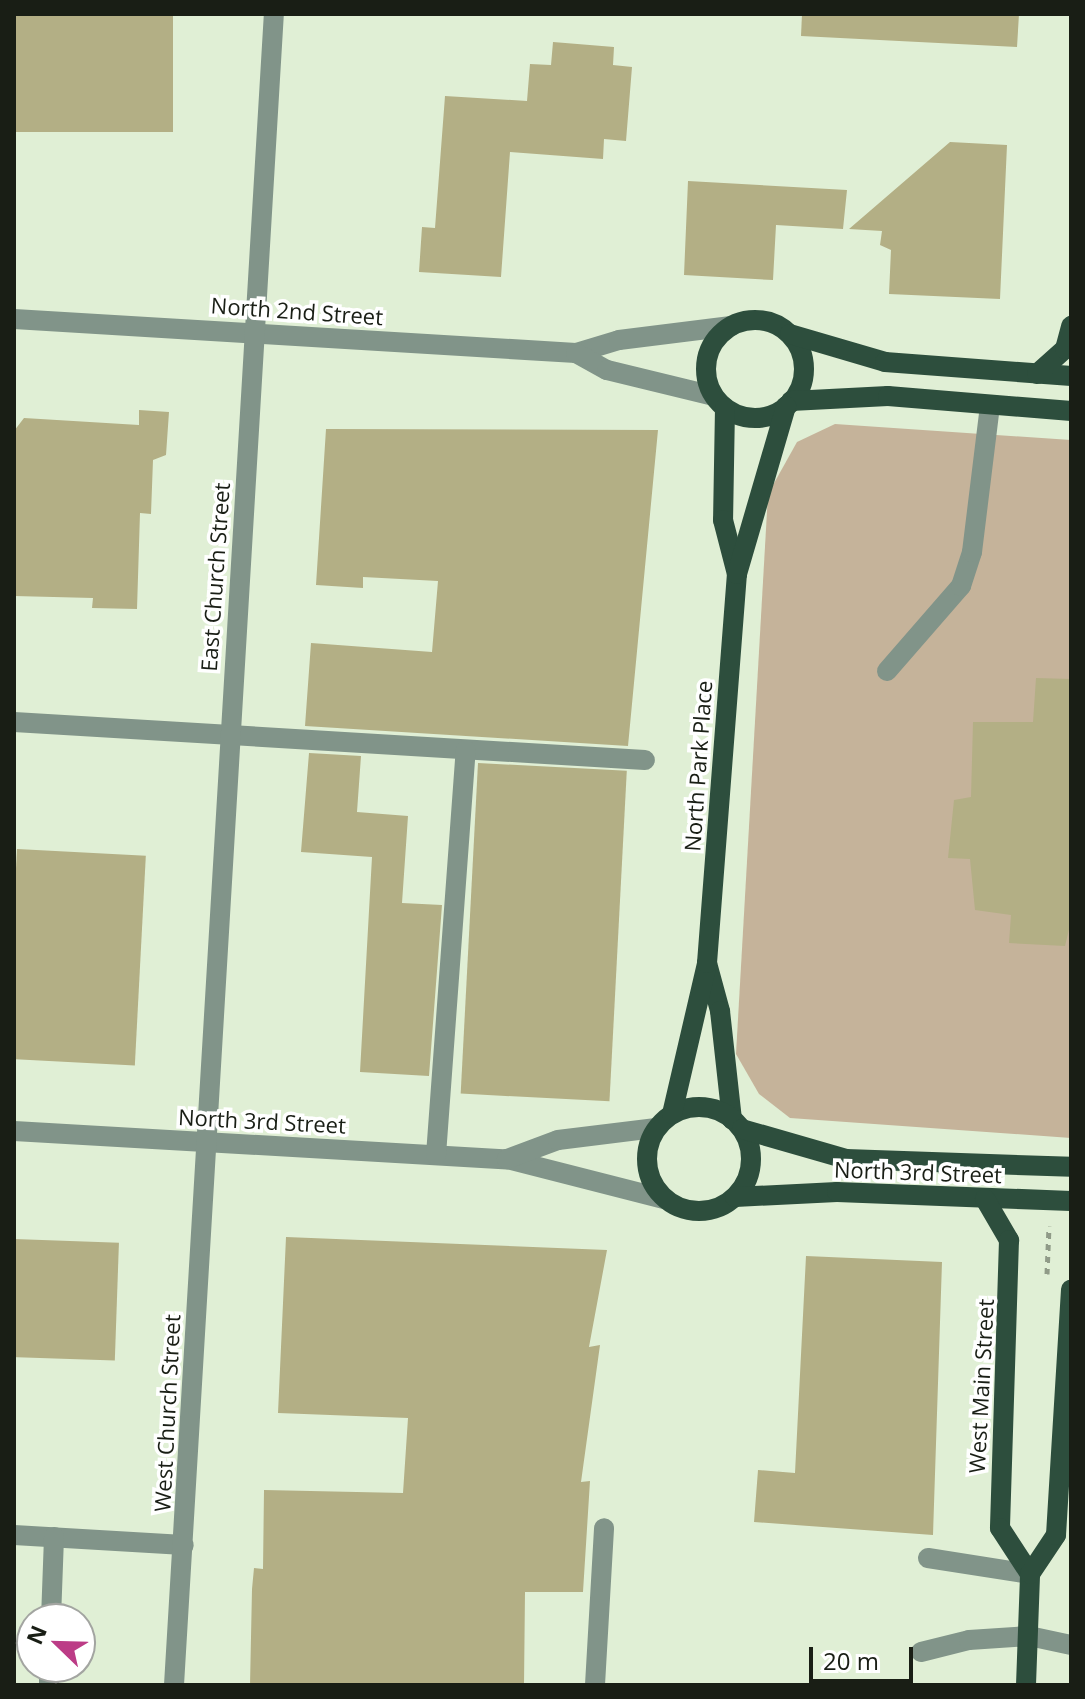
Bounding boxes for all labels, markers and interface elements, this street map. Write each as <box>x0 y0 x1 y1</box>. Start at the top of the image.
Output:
street label: North 2nd Street <box>210 292 384 330</box>
street label: East Church Street <box>195 482 235 672</box>
street label: North Park Place <box>679 680 717 852</box>
street label: North 3rd Street <box>177 1103 347 1139</box>
street label: North 3rd Street <box>834 1156 1002 1188</box>
street label: West Main Street <box>963 1298 999 1474</box>
street label: West Church Street <box>149 1314 185 1512</box>
north arrow <box>16 1603 96 1683</box>
text: N <box>18 1620 53 1649</box>
scale bar <box>813 1631 917 1681</box>
text: 20 m <box>823 1644 879 1677</box>

